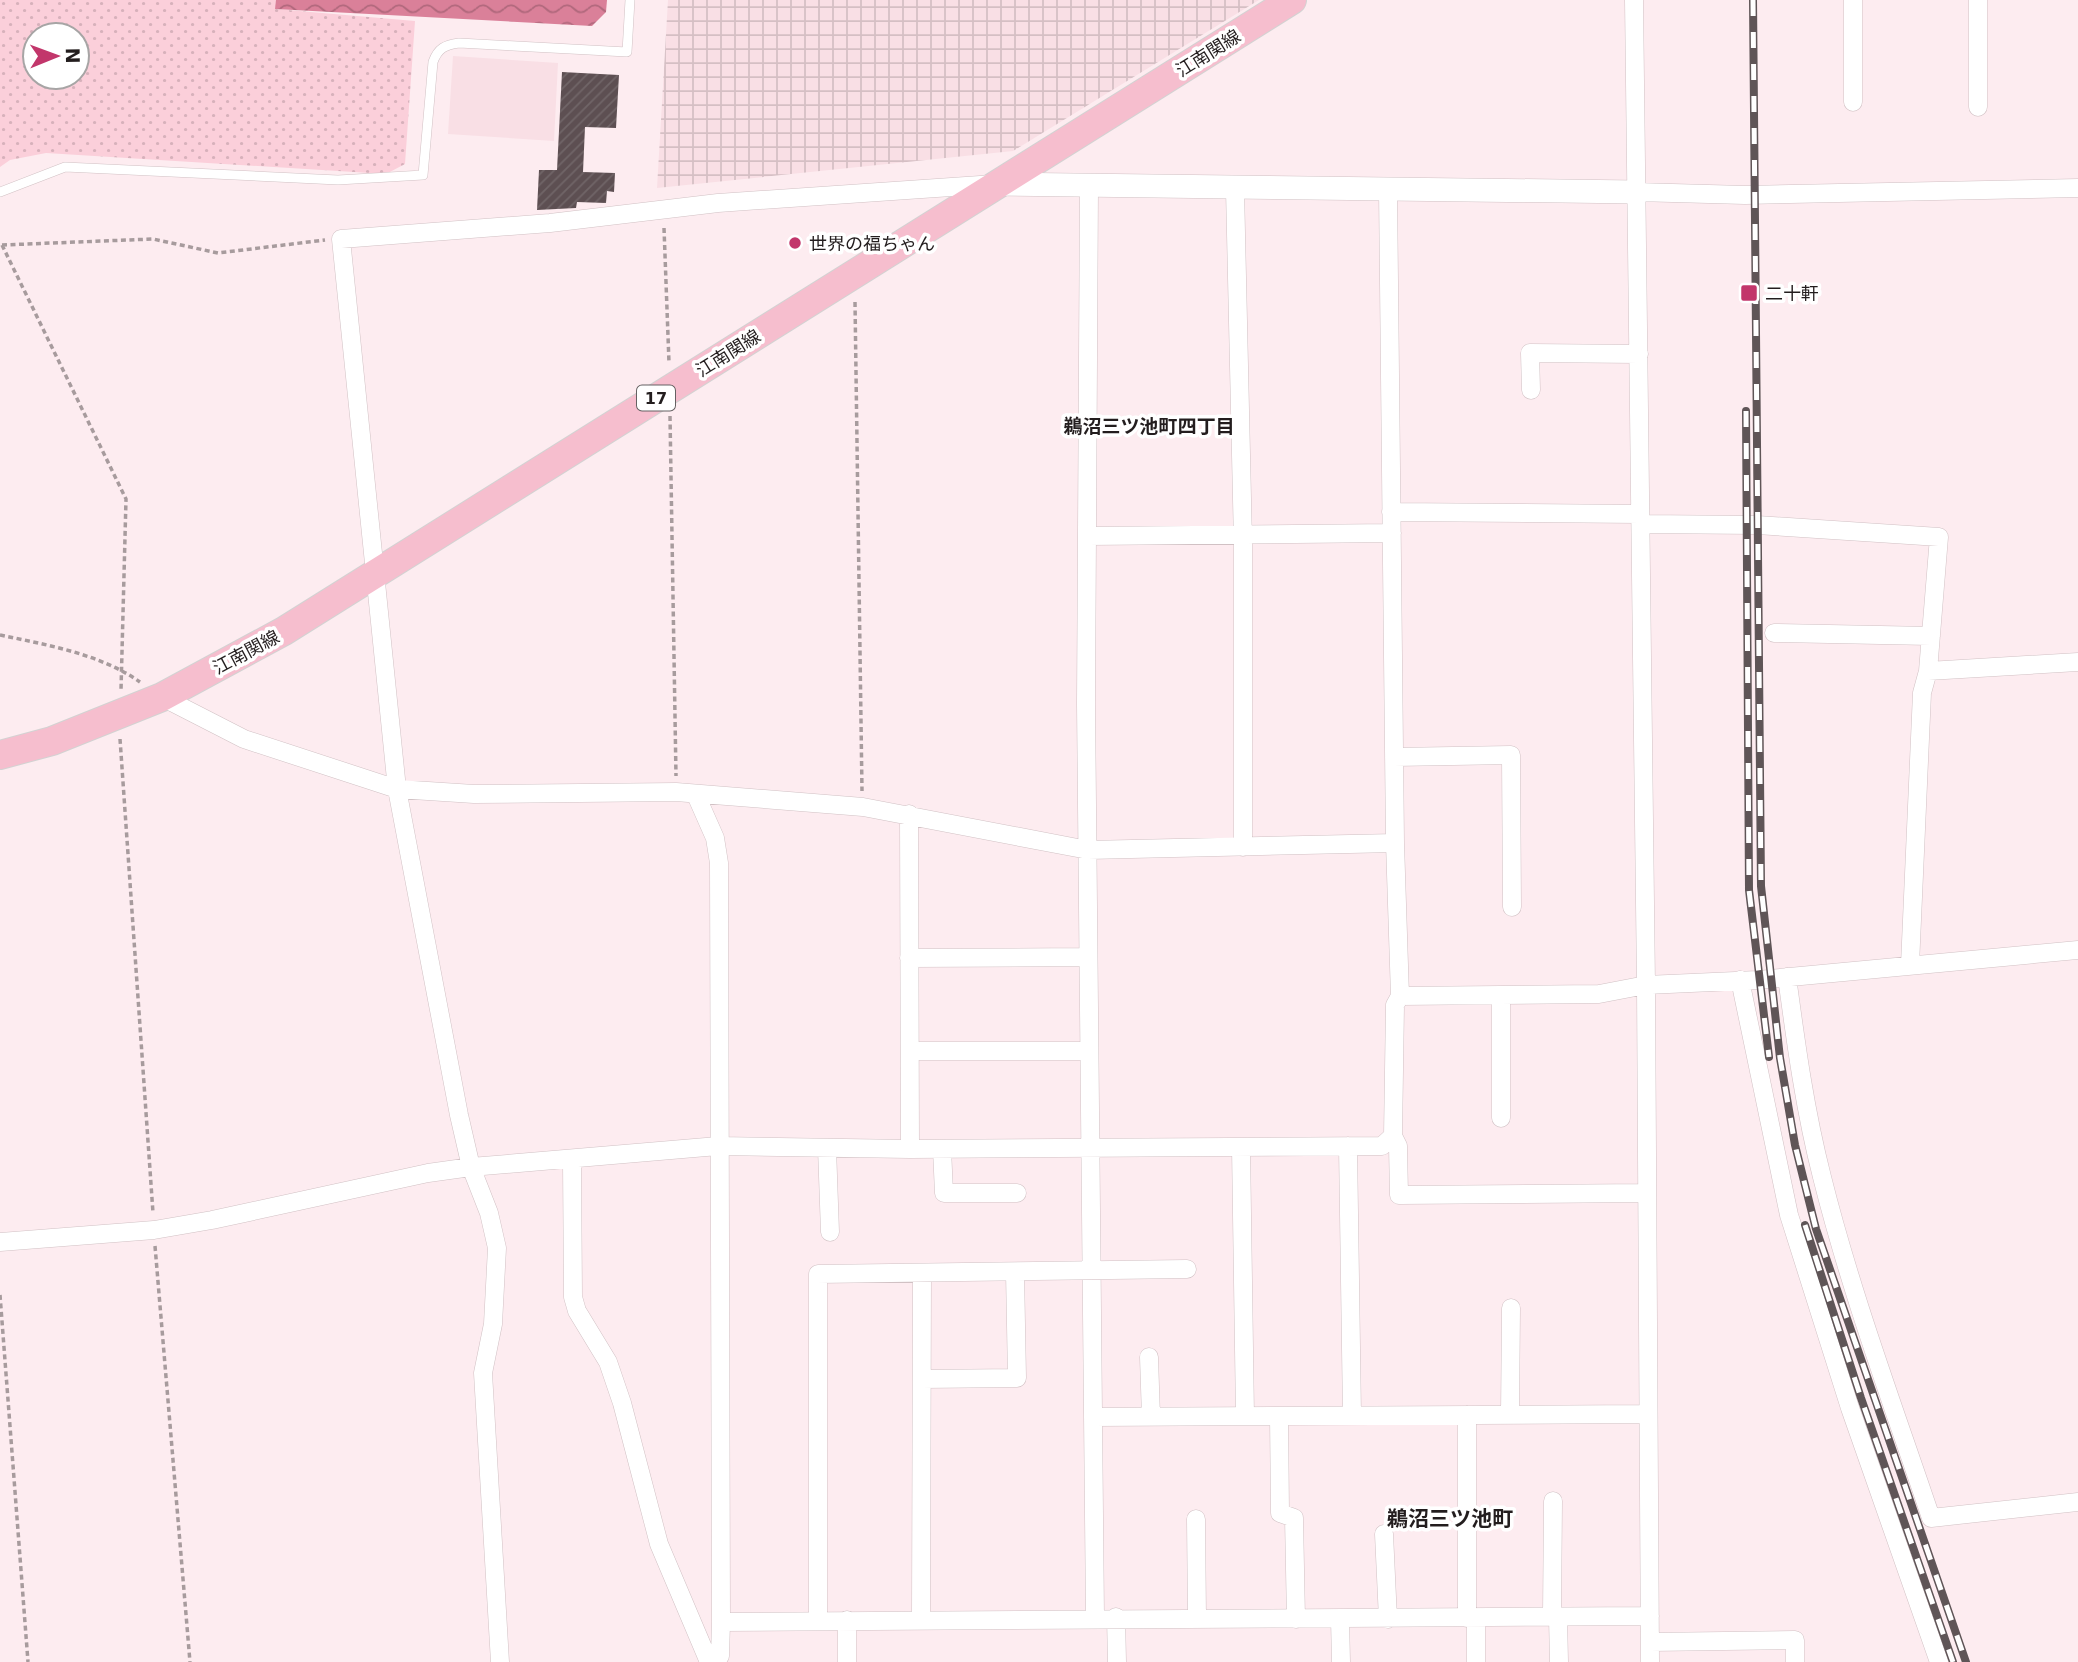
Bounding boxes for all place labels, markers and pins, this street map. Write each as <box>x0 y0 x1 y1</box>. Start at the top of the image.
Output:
place label: 世界の福ちゃん <box>809 233 935 254</box>
marker: 世界の福ちゃん <box>787 235 803 251</box>
marker: 二十軒 <box>1739 283 1759 303</box>
place label: 二十軒 <box>1765 283 1819 304</box>

